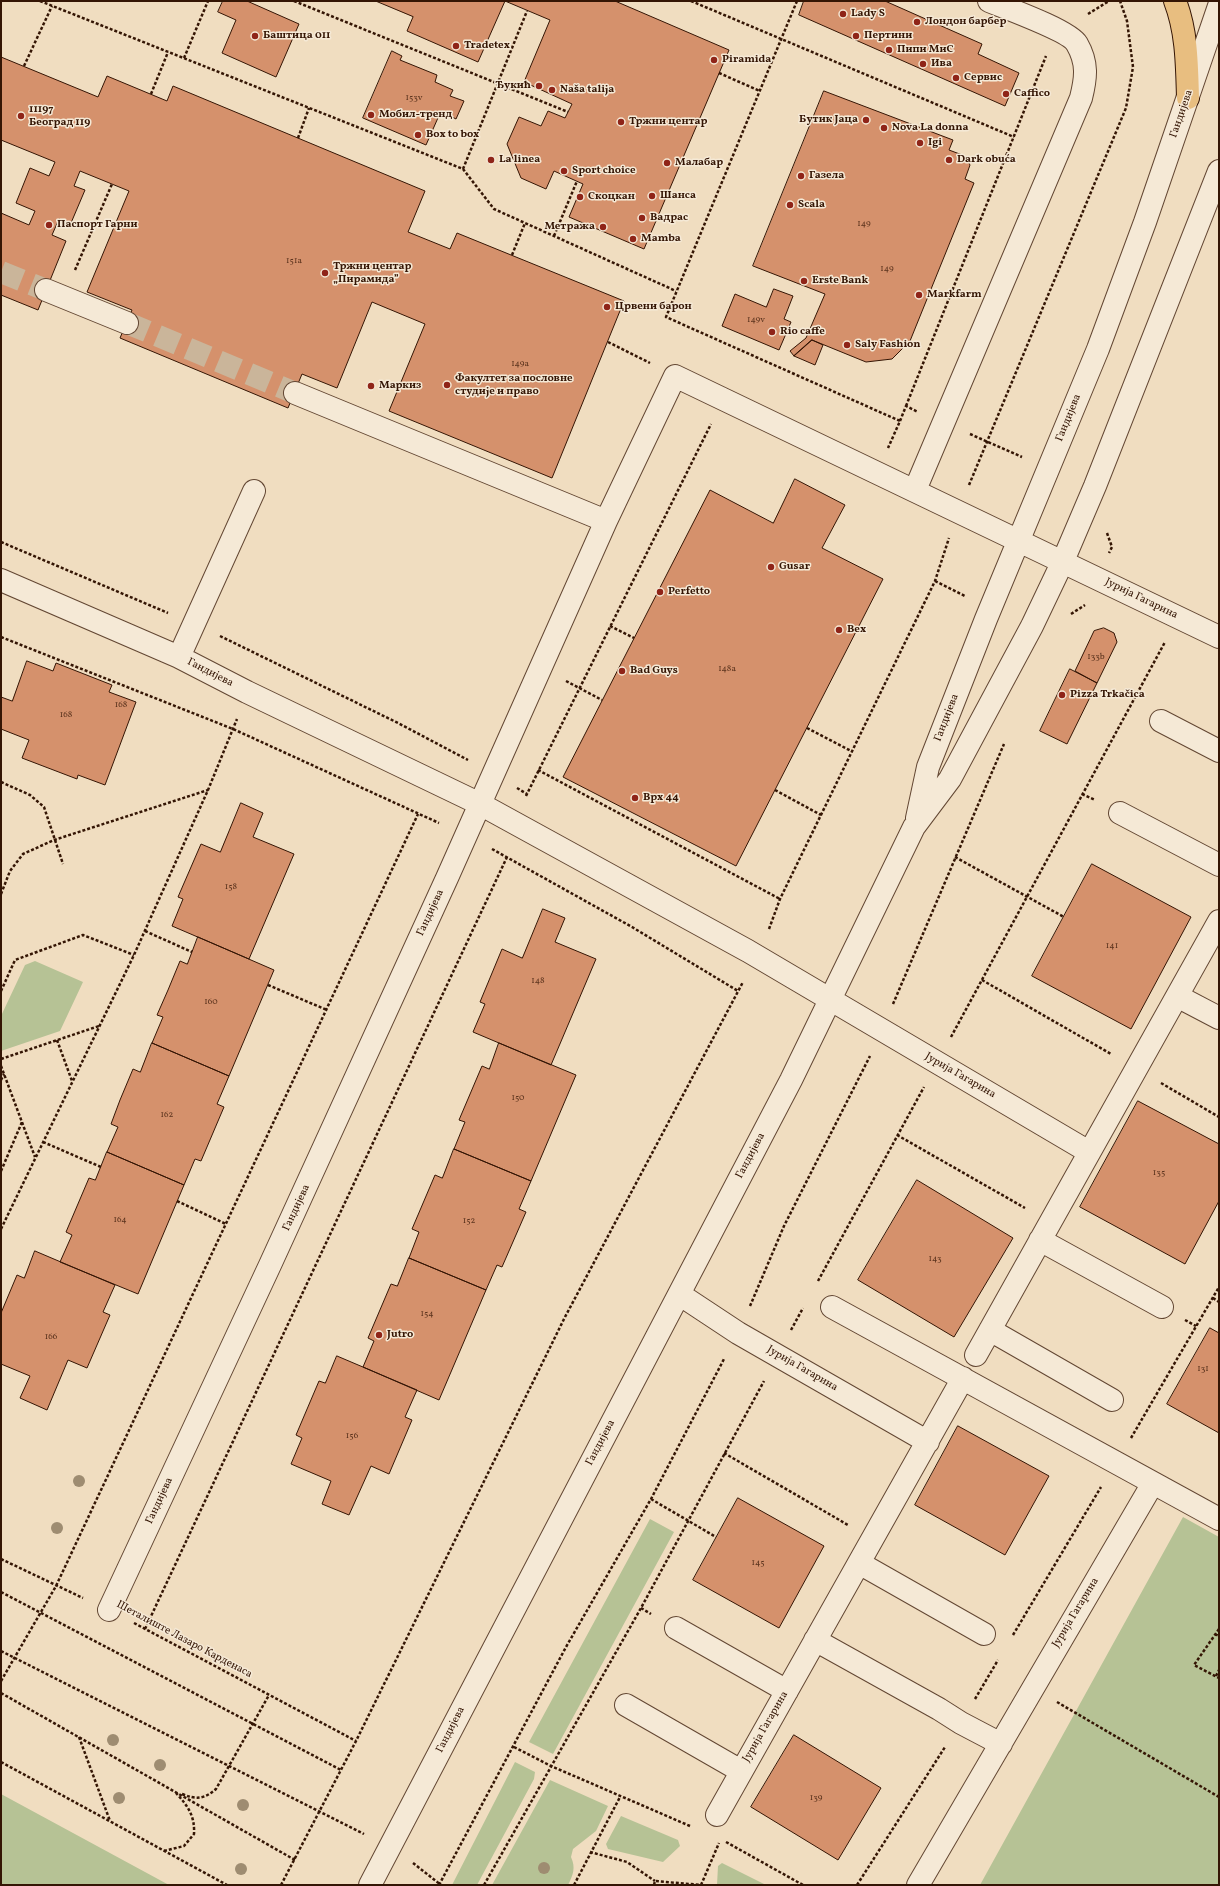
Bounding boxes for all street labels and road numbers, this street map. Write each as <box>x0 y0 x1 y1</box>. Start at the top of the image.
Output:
street label: Гандијева <box>1168 88 1196 140</box>
street label: Гандијева <box>1054 392 1084 444</box>
street label: Јурија Гагарина <box>1102 576 1180 622</box>
street label: Гандијева <box>185 656 235 690</box>
street label: Гандијева <box>932 692 962 744</box>
street label: Гандијева <box>414 888 448 938</box>
street label: Јурија Гагарина <box>922 1050 998 1102</box>
street label: Гандијева <box>733 1131 769 1181</box>
street label: Гандијева <box>280 1183 314 1233</box>
street label: Јурија Гагарина <box>764 1343 840 1395</box>
street label: Гандијева <box>583 1418 619 1468</box>
street label: Гандијева <box>143 1476 177 1526</box>
street label: Јурија Гагарина <box>1050 1576 1102 1650</box>
street label: Шеталиште Лазаро Карденаса <box>114 1598 254 1682</box>
street label: Јурија Гагарина <box>740 1689 792 1765</box>
street label: Гандијева <box>434 1705 468 1755</box>

